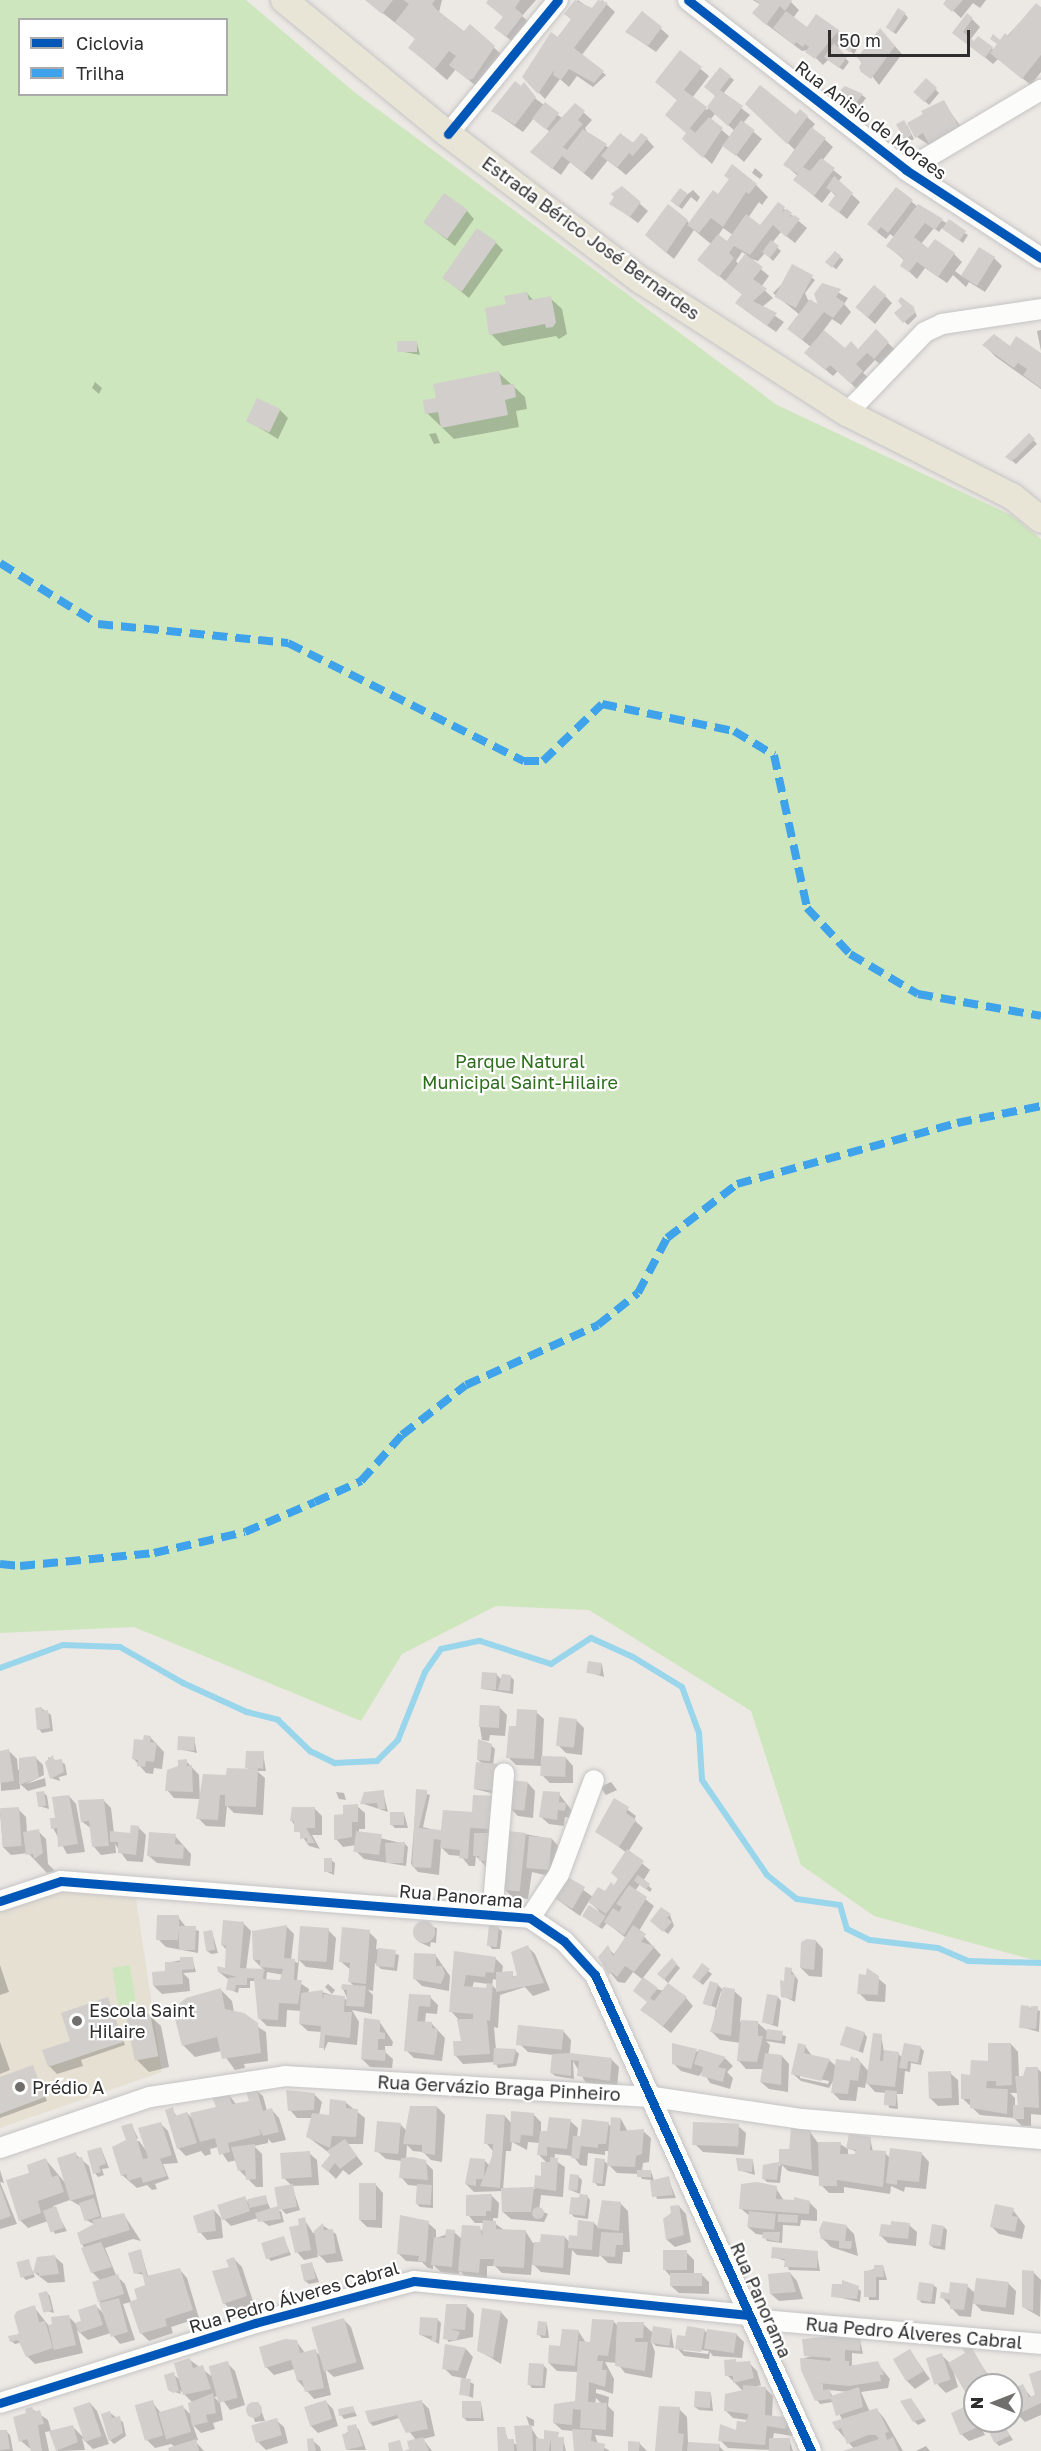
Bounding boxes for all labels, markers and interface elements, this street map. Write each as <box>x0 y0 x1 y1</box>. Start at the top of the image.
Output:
legend <box>18 18 228 96</box>
scale bar <box>831 18 974 56</box>
text: 50 m <box>839 29 881 51</box>
text: Ciclovia <box>76 32 144 54</box>
street label: Rua Anisio de Moraes <box>791 56 951 184</box>
text: Trilha <box>76 62 124 84</box>
street label: Estrada Bérico José Bernardes <box>478 152 704 324</box>
park label: Parque Natural Municipal Saint-Hilaire <box>422 1051 618 1094</box>
street label: Rua Panorama <box>398 1880 524 1912</box>
place label: Escola Saint Hilaire <box>89 2000 195 2042</box>
marker: Escola Saint Hilaire <box>70 2014 84 2028</box>
street label: Rua Gervázio Braga Pinheiro <box>377 2071 621 2105</box>
place label: Prédio A <box>32 2076 104 2098</box>
marker: Prédio A <box>13 2080 27 2094</box>
street label: Rua Panorama <box>726 2239 796 2361</box>
street label: Rua Pedro Álveres Cabral <box>186 2257 402 2337</box>
street label: Rua Pedro Álveres Cabral <box>805 2313 1023 2353</box>
north arrow <box>963 2373 1023 2433</box>
text: N <box>967 2397 987 2409</box>

